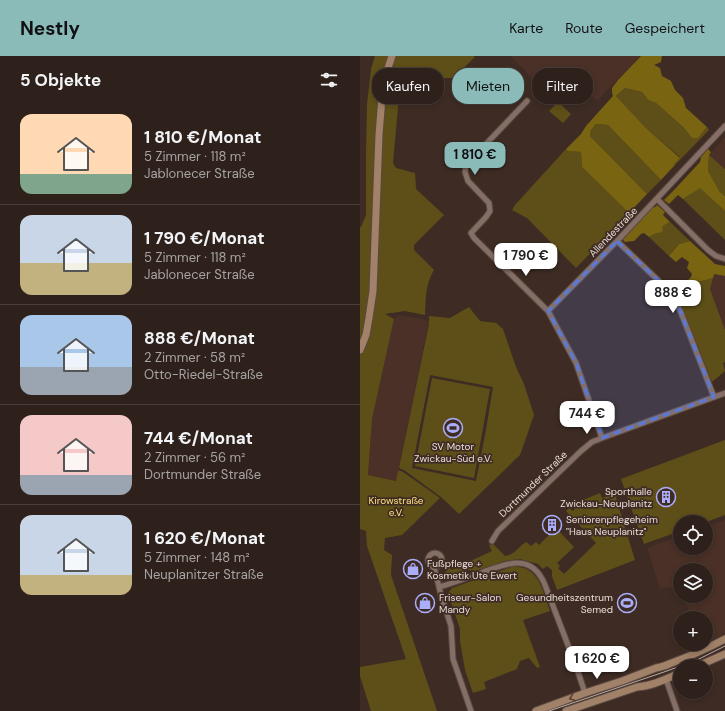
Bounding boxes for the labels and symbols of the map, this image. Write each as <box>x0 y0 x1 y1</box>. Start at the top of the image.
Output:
pin: 1 810 € <box>438 142 512 176</box>
street label: Allendestraße <box>586 204 640 260</box>
pin: 1 790 € <box>489 243 563 277</box>
pin: 888 € <box>645 280 701 314</box>
pin: 744 € <box>559 401 615 435</box>
sports icon: SV Motor Zwickau-Süd e.V. <box>442 417 464 439</box>
place label: SV Motor Zwickau-Süd e.V. <box>414 440 492 465</box>
street label: Dortmunder Straße <box>496 448 570 520</box>
place label: Sporthalle Zwickau-Neuplanitz <box>560 485 652 510</box>
building icon: Sporthalle Zwickau-Neuplanitz <box>655 486 677 508</box>
park label: Kirowstraße e.V. <box>368 494 424 519</box>
place label: Seniorenpflegeheim "Haus Neuplanitz" <box>566 513 658 538</box>
building icon: Seniorenpflegeheim "Haus Neuplanitz" <box>541 514 563 536</box>
place label: Fußpflege + Kosmetik Ute Ewert <box>427 557 517 582</box>
shop icon: Fußpflege + Kosmetik Ute Ewert <box>402 558 424 580</box>
place label: Friseur-Salon Mandy <box>439 591 501 616</box>
place label: Gesundheitszentrum Semed <box>516 591 613 616</box>
shop icon: Friseur-Salon Mandy <box>414 592 436 614</box>
sports icon: Gesundheitszentrum Semed <box>616 592 638 614</box>
pin: 1 620 € <box>560 646 634 680</box>
one-way arrow <box>569 693 576 701</box>

